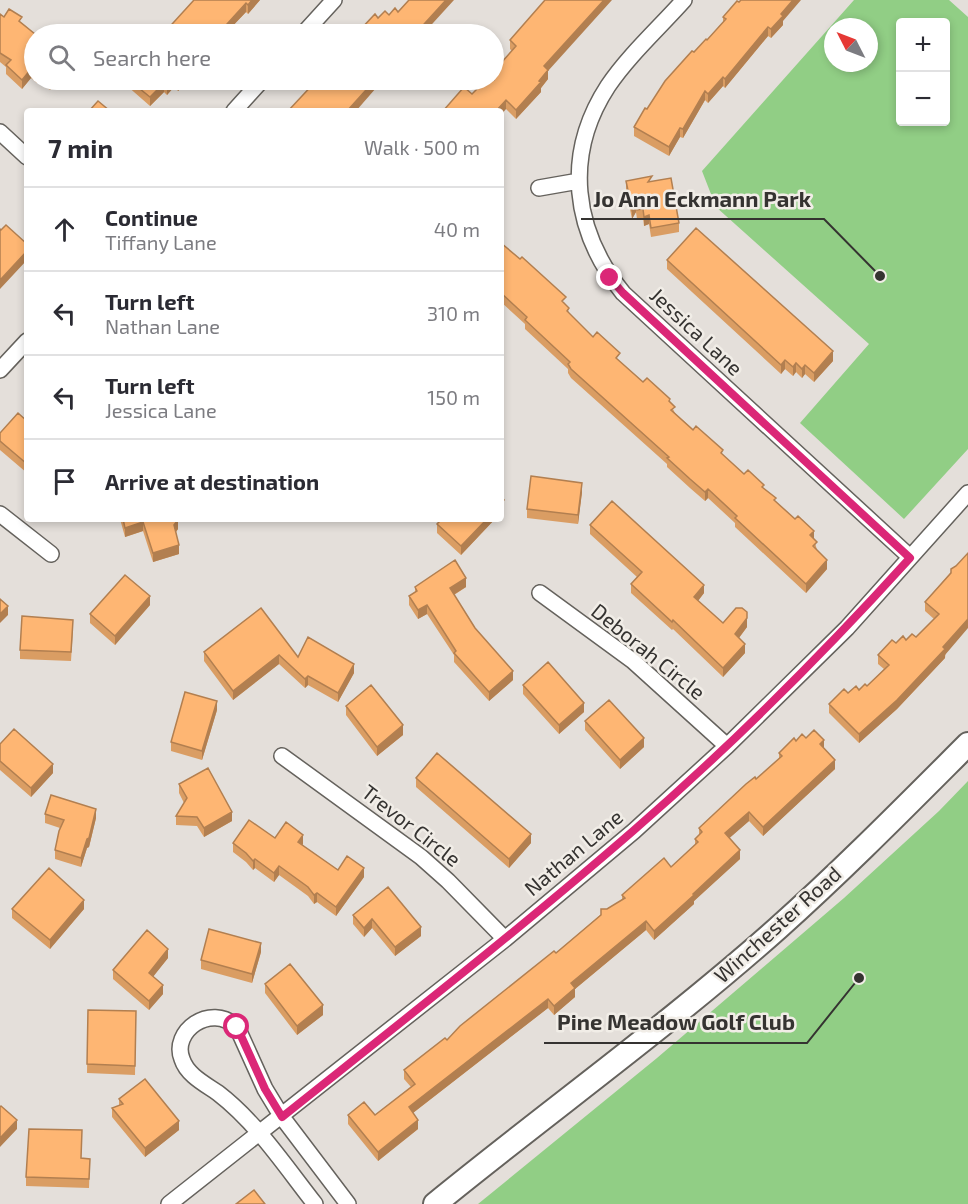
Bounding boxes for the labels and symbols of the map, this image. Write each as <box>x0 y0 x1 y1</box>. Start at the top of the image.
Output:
north arrow <box>824 18 878 72</box>
callout: Jo Ann Eckmann Park <box>581 179 824 219</box>
text: Jo Ann Eckmann Park <box>593 185 812 211</box>
route end <box>596 264 622 290</box>
street label: Jessica Lane <box>646 282 748 380</box>
street label: Deborah Circle <box>587 597 711 704</box>
street label: Trevor Circle <box>358 779 466 871</box>
street label: Nathan Lane <box>519 803 627 900</box>
street label: Winchester Road <box>708 860 846 987</box>
callout: Pine Meadow Golf Club <box>544 1003 807 1043</box>
text: Pine Meadow Golf Club <box>557 1008 795 1034</box>
route start <box>223 1013 249 1039</box>

